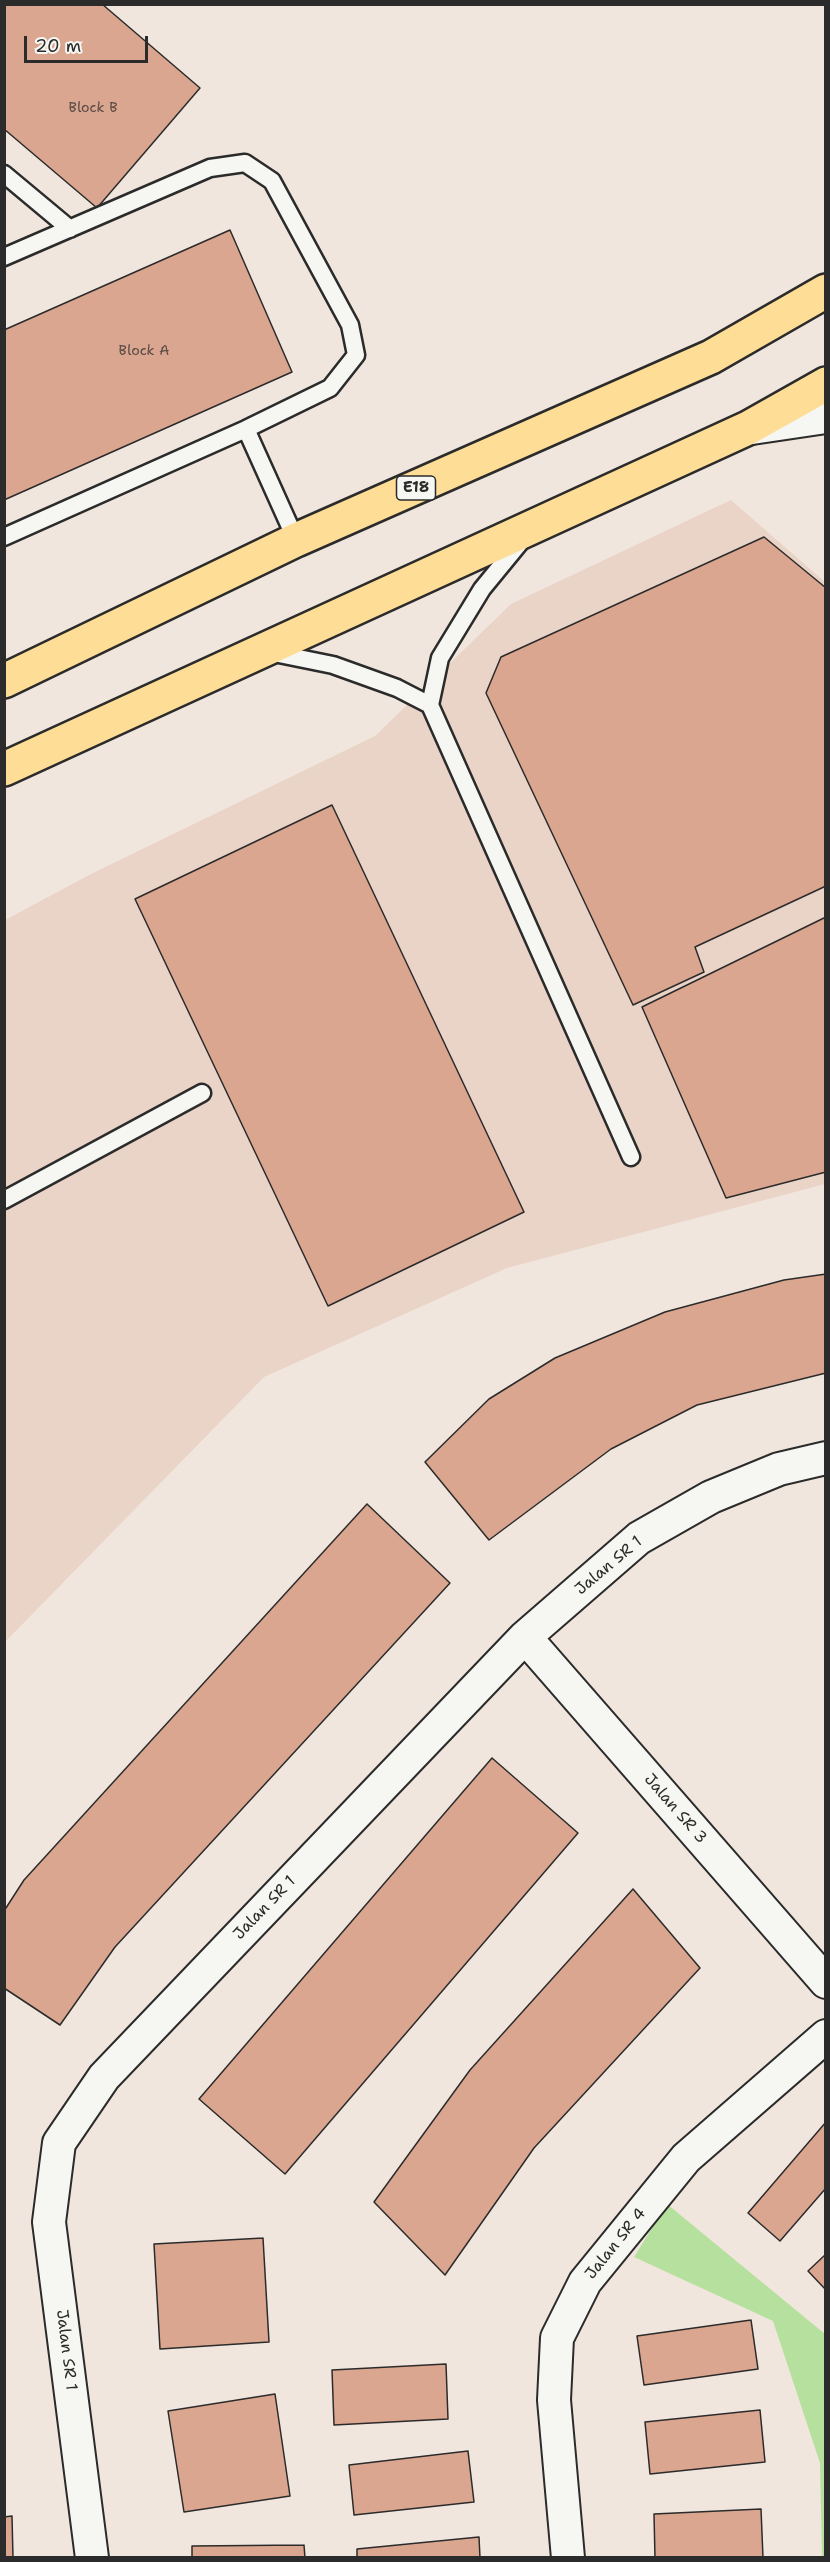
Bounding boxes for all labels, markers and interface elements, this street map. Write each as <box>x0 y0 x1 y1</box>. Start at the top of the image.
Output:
scale bar <box>27 24 152 62</box>
text: 20 m <box>35 34 81 58</box>
house number: Block B <box>69 100 117 116</box>
house number: Block A <box>119 343 169 359</box>
road number: E18 <box>396 476 436 500</box>
street label: Jalan SR 1 <box>572 1533 646 1599</box>
street label: Jalan SR 3 <box>640 1770 710 1848</box>
street label: Jalan SR 1 <box>230 1872 300 1944</box>
street label: Jalan SR 4 <box>582 2205 650 2283</box>
street label: Jalan SR 1 <box>52 2308 80 2392</box>

